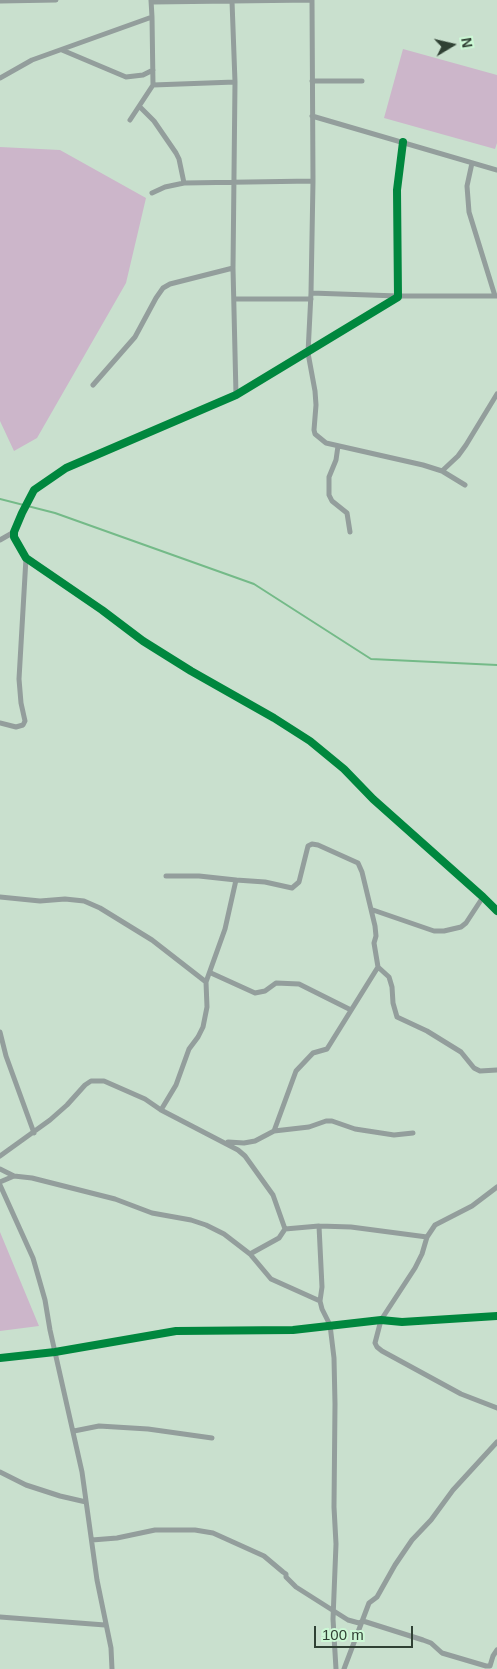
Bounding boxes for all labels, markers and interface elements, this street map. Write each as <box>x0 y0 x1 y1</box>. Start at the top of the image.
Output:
north arrow <box>427 20 477 70</box>
text: N <box>458 36 476 49</box>
scale bar <box>317 1616 416 1648</box>
text: 100 m <box>322 1626 364 1643</box>

